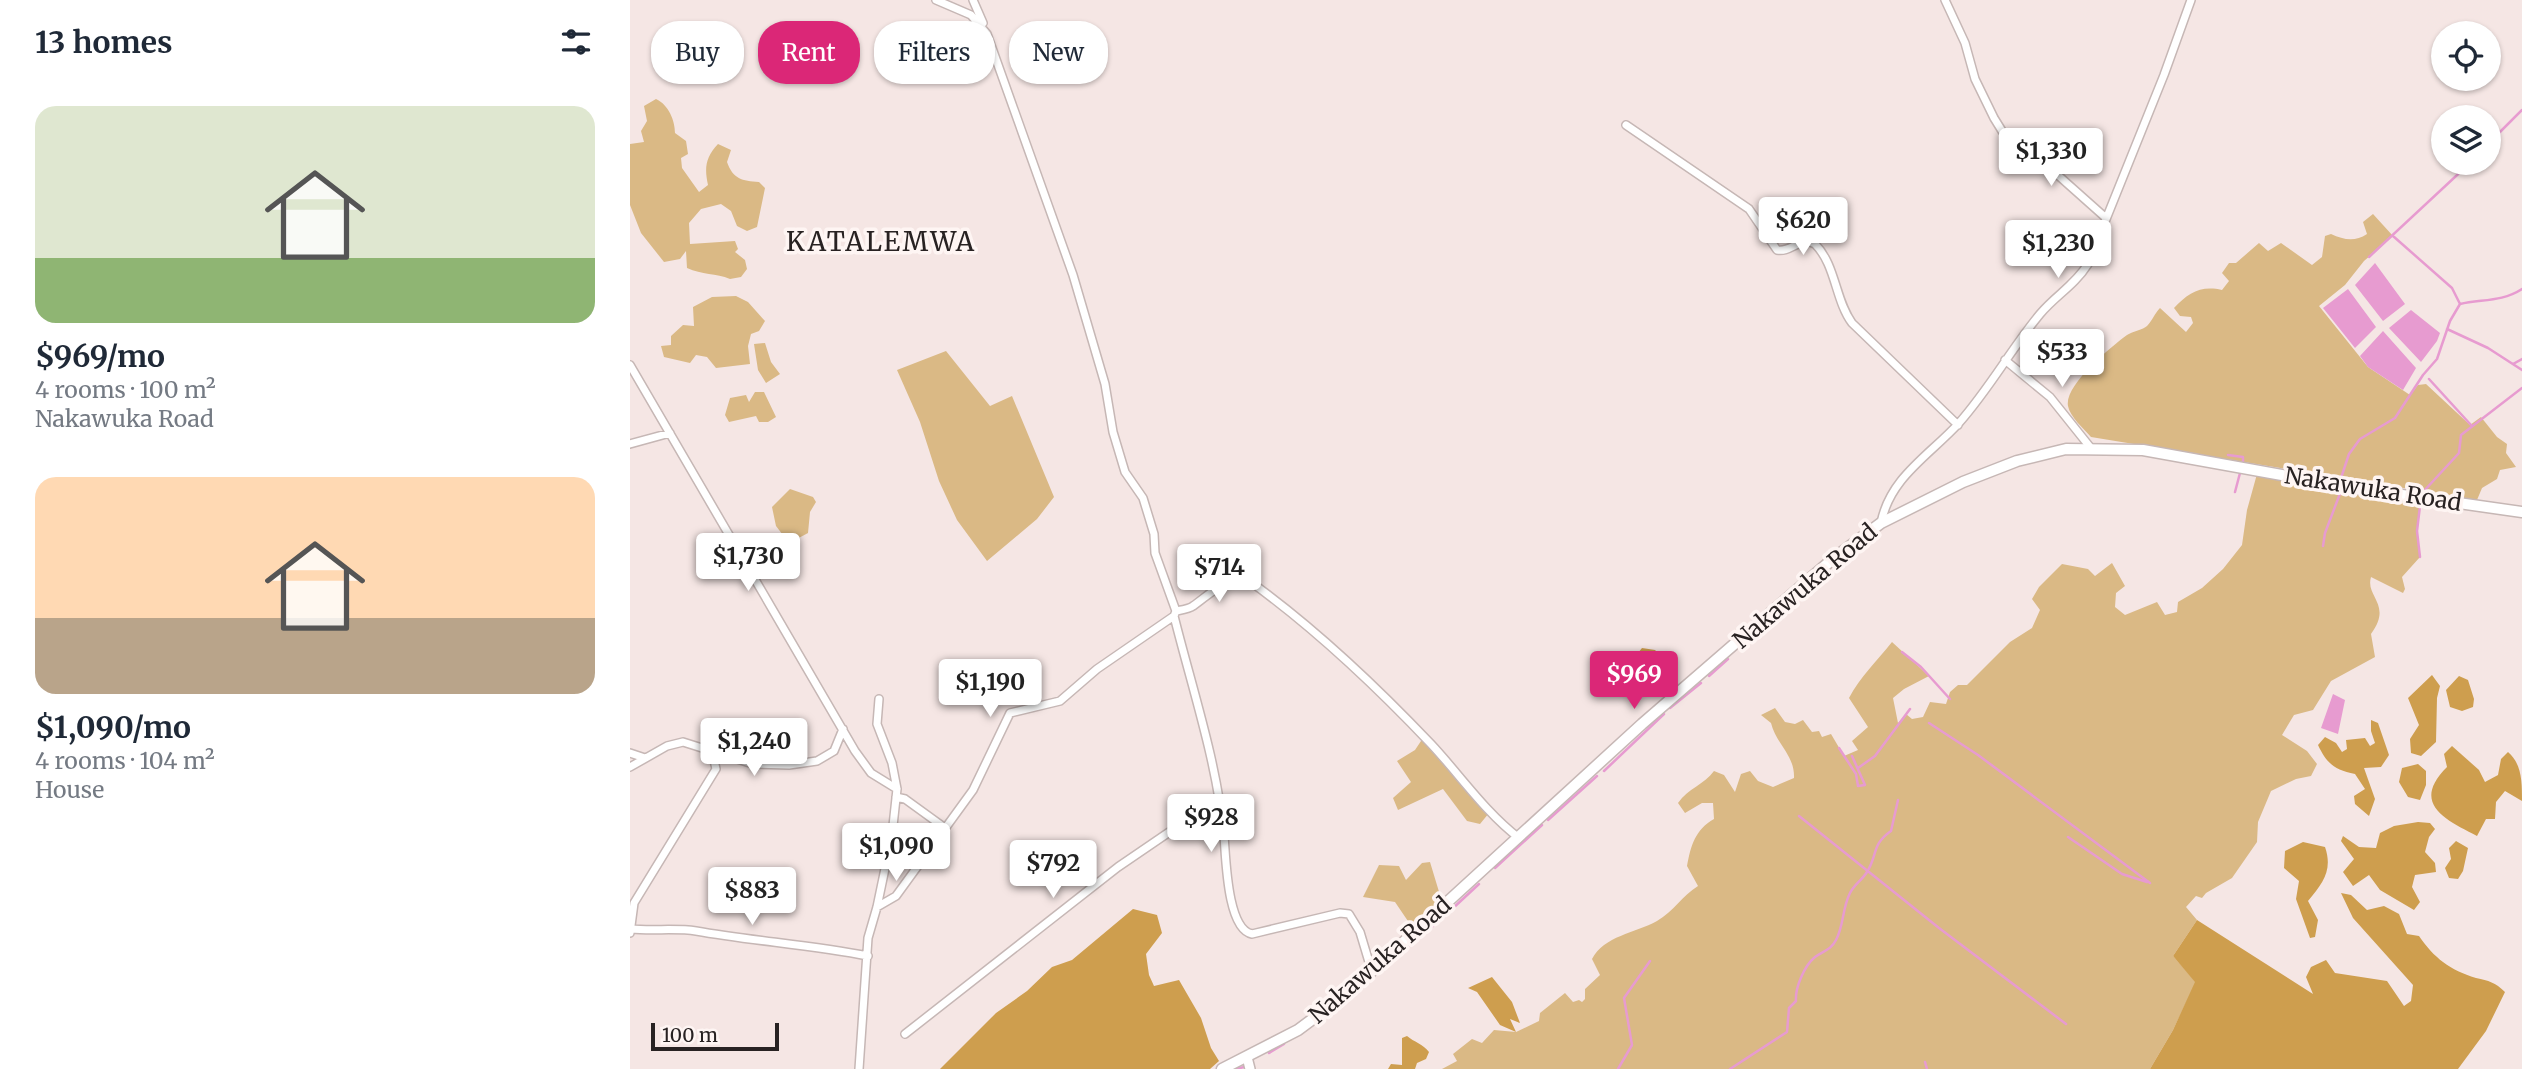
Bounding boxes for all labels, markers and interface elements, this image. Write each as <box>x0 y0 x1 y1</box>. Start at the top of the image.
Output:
chip: Buy <box>651 21 744 84</box>
chip: Rent <box>758 21 860 84</box>
chip: Filters <box>874 21 995 84</box>
chip: New <box>1009 21 1108 84</box>
map controls <box>2431 21 2501 175</box>
button: locate <box>2431 21 2501 91</box>
text: 13 homes <box>35 23 173 61</box>
icon: filters <box>557 23 595 61</box>
button: layers <box>2431 105 2501 175</box>
pin: $1,330 <box>1994 128 2108 188</box>
text: $1,330 <box>2015 136 2087 165</box>
icon: home <box>252 152 378 278</box>
pin: $620 <box>1762 198 1844 257</box>
text: $620 <box>1775 205 1831 234</box>
pin: $1,230 <box>2001 220 2115 280</box>
district label: KATALEMWA <box>786 225 976 258</box>
text: $1,230 <box>2021 228 2095 257</box>
pin: $533 <box>2021 330 2103 389</box>
text: $969/mo <box>35 337 165 375</box>
text: $533 <box>2036 337 2088 366</box>
text: 4 rooms · 100 m² <box>35 375 216 404</box>
text: Nakawuka Road <box>35 404 214 433</box>
street label: Nakawuka Road <box>2282 460 2464 517</box>
street label: Nakawuka Road <box>1727 517 1883 654</box>
icon: home <box>252 523 378 649</box>
pin: $1,730 <box>691 534 805 593</box>
text: $1,730 <box>712 541 784 570</box>
pin: $714 <box>1178 544 1260 604</box>
text: $714 <box>1193 552 1245 581</box>
pin: $969 <box>1593 652 1675 711</box>
text: $969 <box>1606 659 1662 688</box>
pin: $1,190 <box>933 660 1047 719</box>
text: $1,190 <box>955 667 1025 696</box>
text: $1,090/mo <box>35 708 191 746</box>
pin: $1,240 <box>697 718 811 778</box>
text: $1,240 <box>716 726 792 755</box>
text: 4 rooms · 104 m² <box>35 746 215 775</box>
text: House <box>35 775 104 804</box>
pin: $928 <box>1170 794 1252 854</box>
text: $928 <box>1183 802 1239 831</box>
pin: $1,090 <box>839 824 953 883</box>
text: $1,090 <box>858 831 934 860</box>
pin: $792 <box>1012 841 1094 900</box>
text: $792 <box>1026 848 1080 877</box>
pin: $883 <box>711 867 793 927</box>
text: $883 <box>724 875 780 904</box>
street label: Nakawuka Road <box>1303 890 1457 1029</box>
scale bar <box>651 1020 779 1052</box>
text: 100 m <box>662 1023 718 1047</box>

